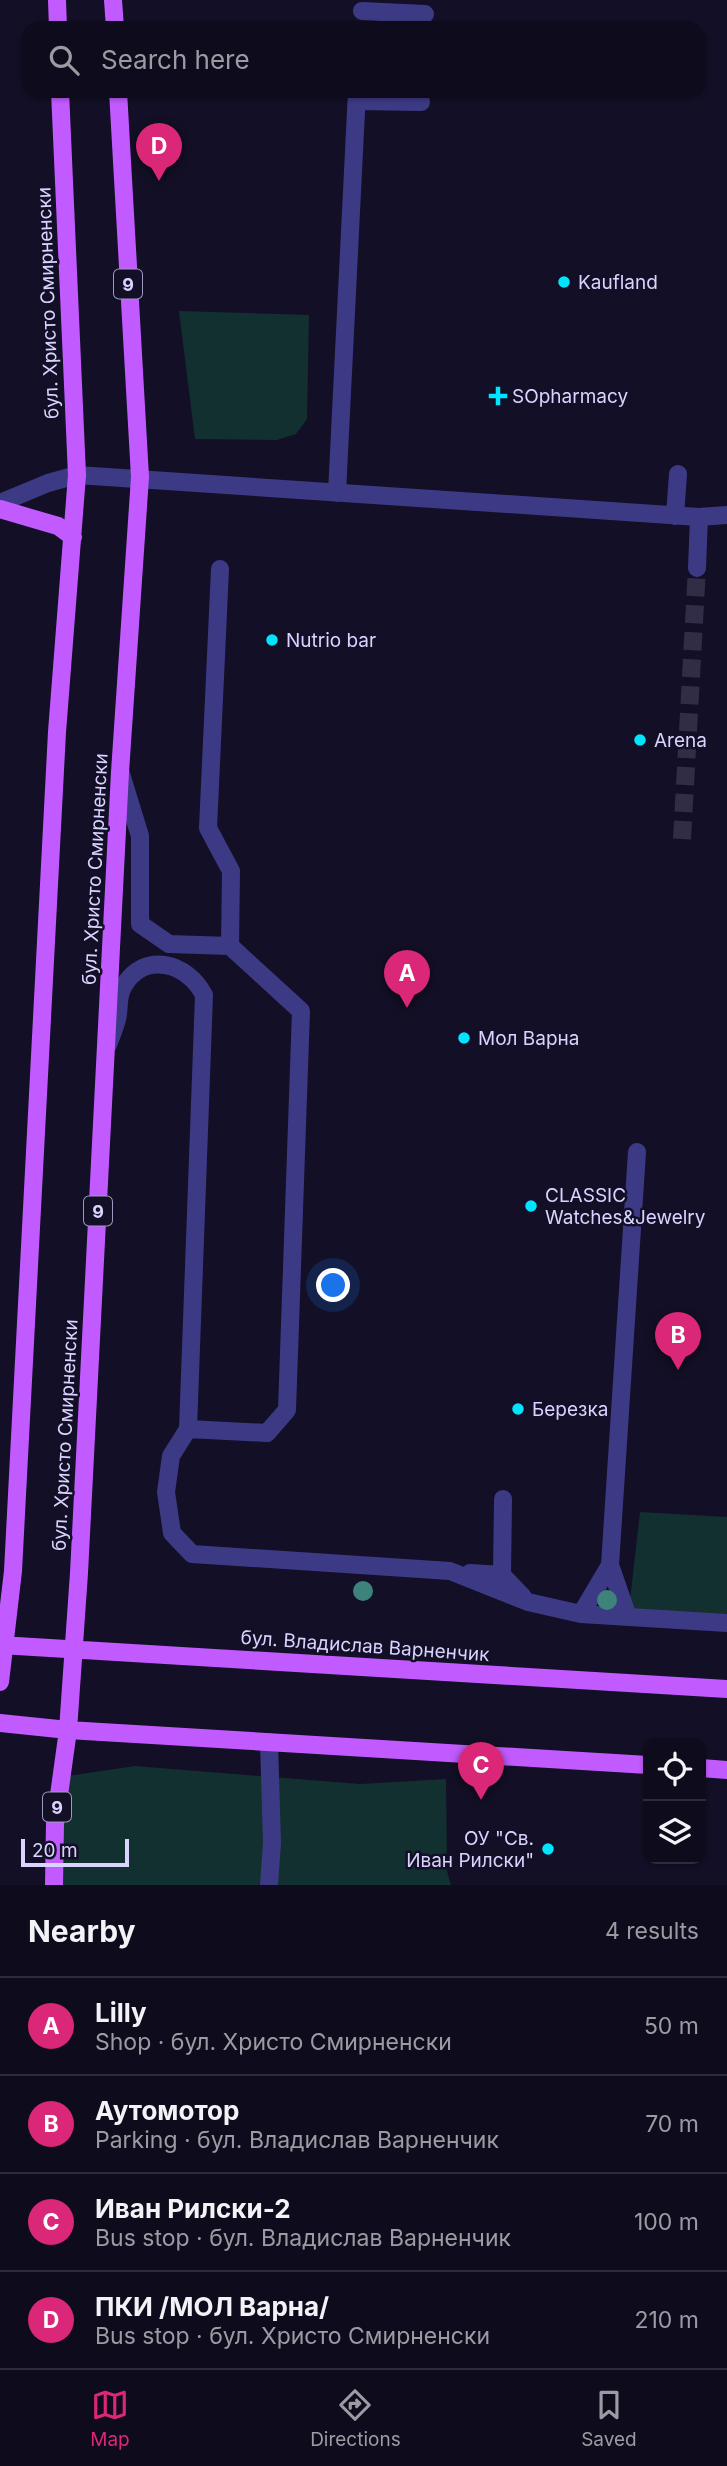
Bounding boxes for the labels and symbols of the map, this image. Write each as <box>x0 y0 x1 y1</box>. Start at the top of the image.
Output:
pin: D <box>136 123 182 181</box>
street label: бул. Христо Смирненски <box>32 187 64 419</box>
road number: 9 <box>114 270 142 298</box>
place label: Kaufland <box>578 271 658 294</box>
marker: Kaufland <box>556 274 572 290</box>
place label: SOpharmacy <box>512 385 629 408</box>
marker: SOpharmacy <box>490 388 506 404</box>
place label: Nutrio bar <box>286 629 376 652</box>
marker: Nutrio bar <box>264 632 280 648</box>
place label: Arena <box>654 729 707 752</box>
marker: Arena <box>632 732 648 748</box>
street label: бул. Христо Смирненски <box>77 753 113 985</box>
pin: A <box>384 950 430 1008</box>
place label: Мол Варна <box>478 1027 579 1050</box>
marker: Мол Варна <box>456 1030 472 1046</box>
place label: CLASSIC Watches&Jewelry <box>545 1184 706 1229</box>
road number: 9 <box>84 1196 112 1226</box>
marker: CLASSIC Watches&Jewelry <box>523 1198 539 1214</box>
your location <box>316 1268 350 1302</box>
pin: B <box>655 1312 701 1370</box>
street label: бул. Христо Смирненски <box>47 1319 83 1551</box>
place label: Березка <box>532 1398 608 1421</box>
marker: Березка <box>510 1401 526 1417</box>
street label: бул. Владислав Варненчик <box>240 1626 491 1666</box>
pin: C <box>458 1742 504 1800</box>
road number: 9 <box>43 1793 71 1822</box>
place label: ОУ "Св. Иван Рилски" <box>406 1827 534 1872</box>
scale bar <box>21 1836 130 1868</box>
marker: ОУ "Св. Иван Рилски" <box>540 1841 556 1857</box>

